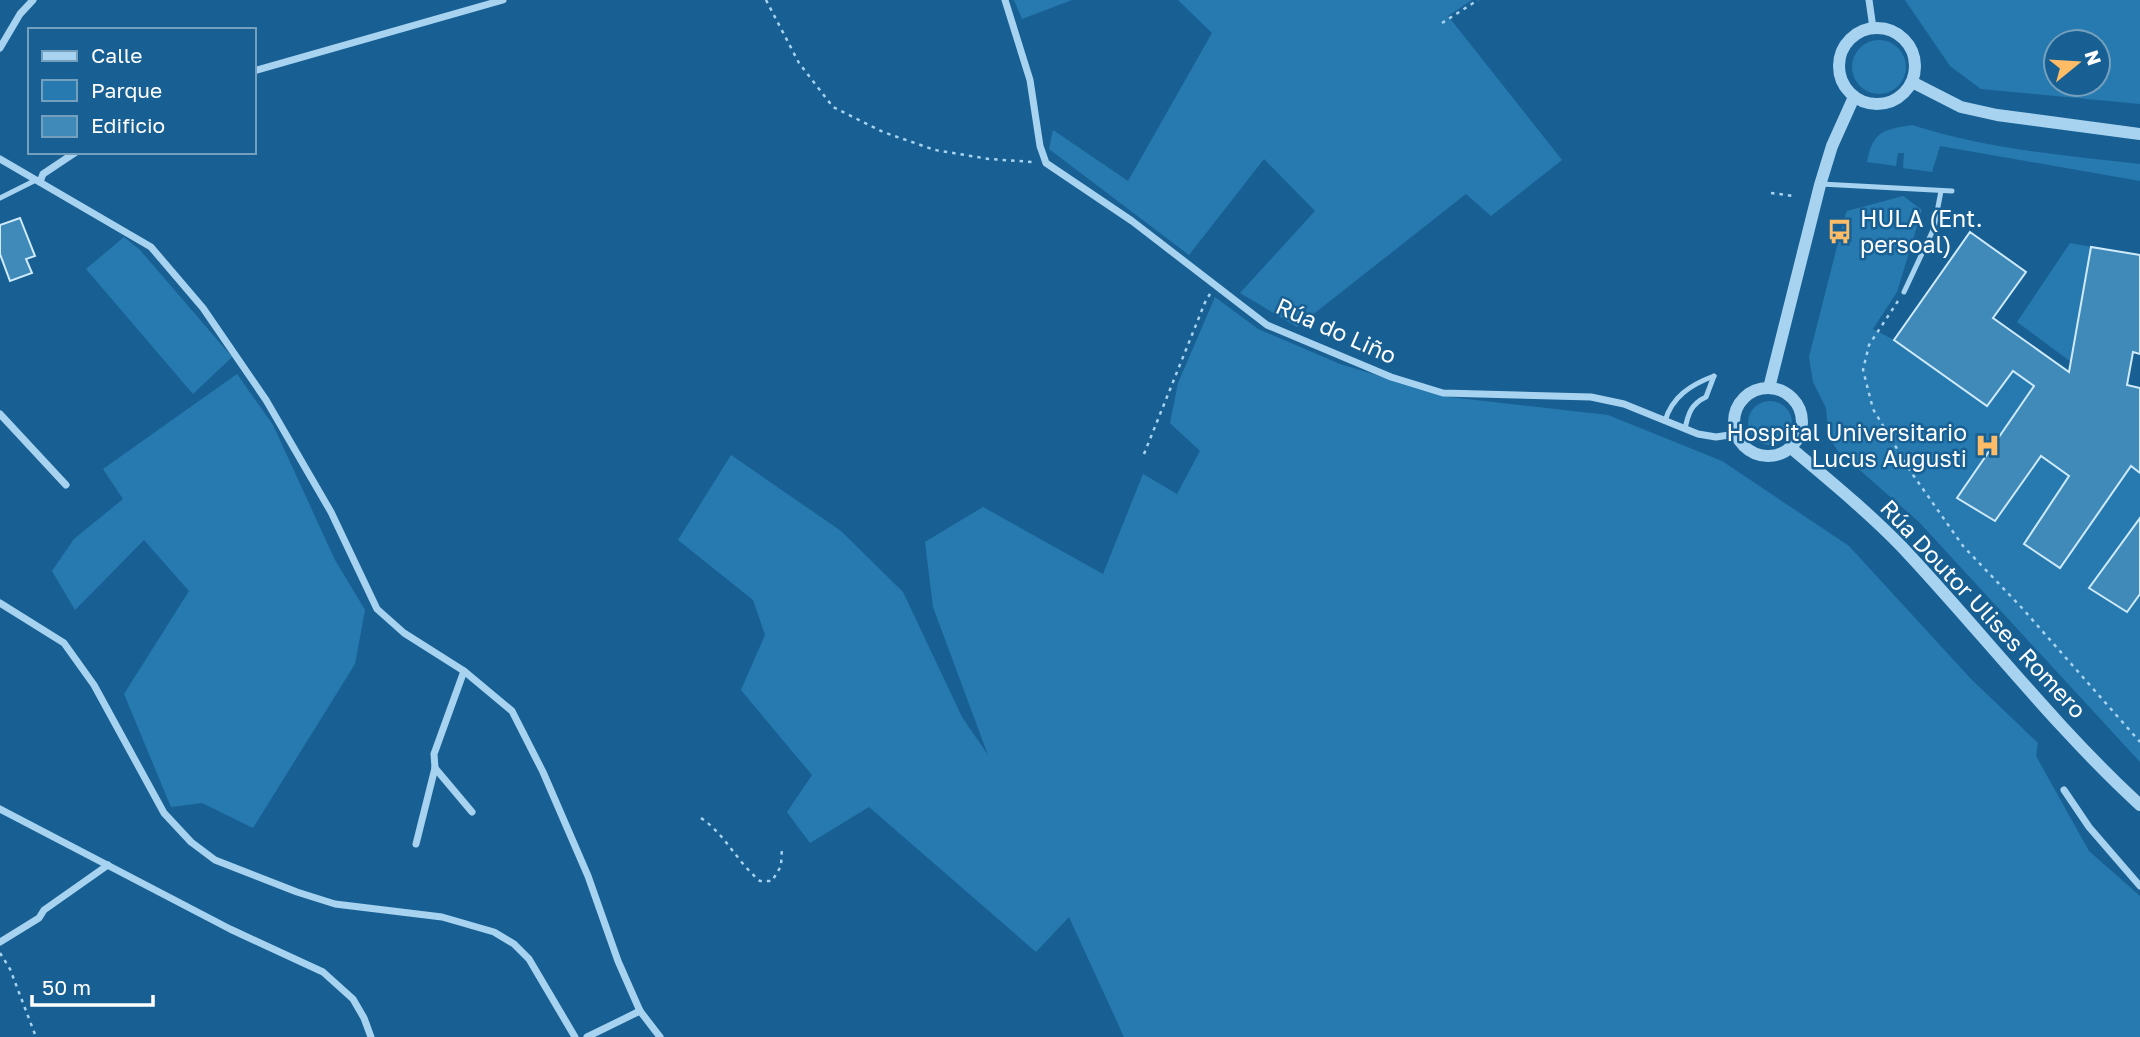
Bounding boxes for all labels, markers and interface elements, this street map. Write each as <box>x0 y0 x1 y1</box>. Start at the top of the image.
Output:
legend <box>28 28 256 154</box>
north arrow <box>2042 28 2112 98</box>
text: Calle <box>91 42 143 68</box>
text: N <box>2080 47 2107 68</box>
text: Parque <box>91 77 162 103</box>
text: Edificio <box>91 112 165 138</box>
place label: HULA (Ent. persoal) <box>1860 204 1983 258</box>
bus stop icon: HULA (Ent. persoal) <box>1826 218 1854 246</box>
street label: Rúa do Liño <box>1272 291 1401 369</box>
place label: Hospital Universitario Lucus Augusti <box>1727 418 1967 472</box>
hospital icon: Hospital Universitario Lucus Augusti <box>1973 432 2001 460</box>
street label: Rúa Doutor Ulises Romero <box>1875 493 2092 723</box>
scale bar <box>32 964 152 1008</box>
text: 50 m <box>42 974 91 1000</box>

